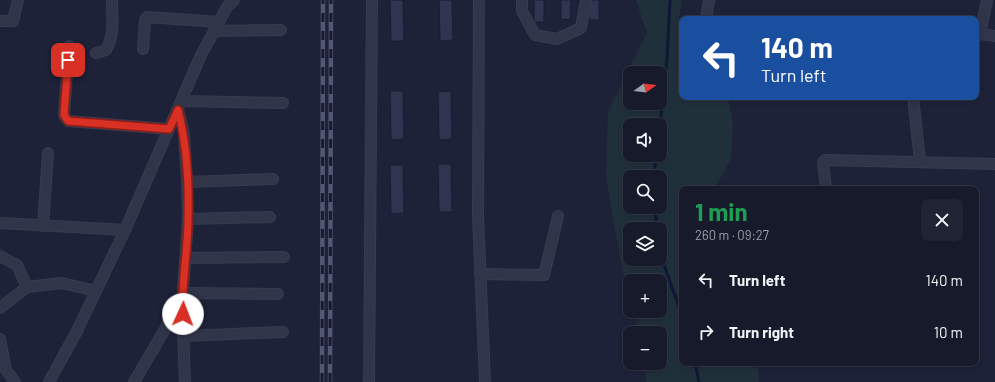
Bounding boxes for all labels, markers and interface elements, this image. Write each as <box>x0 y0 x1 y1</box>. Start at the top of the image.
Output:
text: 140 m <box>761 30 833 64</box>
icon: left <box>695 32 747 84</box>
pin <box>51 43 85 77</box>
icon: arrive <box>57 49 79 71</box>
text: Turn left <box>761 64 827 86</box>
north arrow <box>623 66 667 110</box>
map controls <box>623 66 667 370</box>
button: sound <box>623 118 667 162</box>
button: search <box>623 170 667 214</box>
text: 1 min <box>695 197 748 226</box>
button: close <box>921 199 963 241</box>
button: layers <box>623 222 667 266</box>
text: 260 m · 09:27 <box>695 227 769 243</box>
icon: left <box>695 269 717 291</box>
text: Turn left <box>729 271 785 289</box>
text: 140 m <box>926 271 963 289</box>
button: + <box>623 274 667 318</box>
position arrow <box>162 293 204 335</box>
icon: right <box>695 321 717 343</box>
text: Turn right <box>729 323 794 341</box>
text: 10 m <box>934 323 963 341</box>
button: − <box>623 326 667 370</box>

